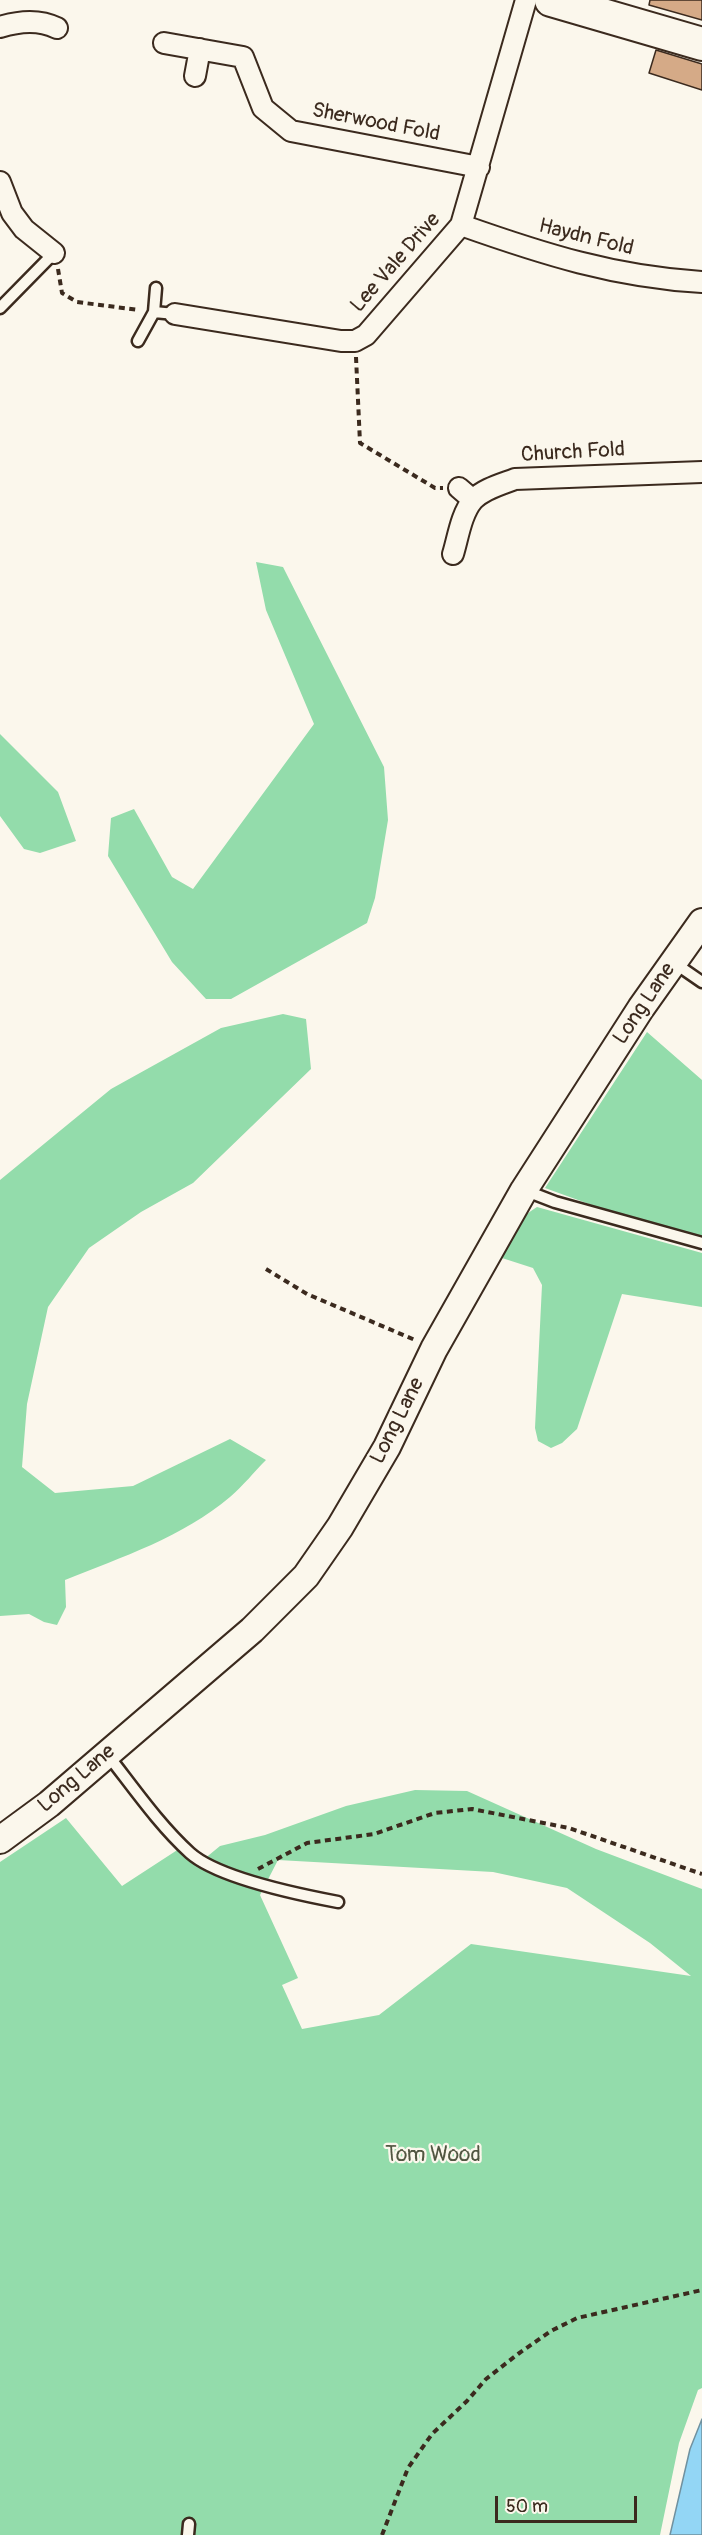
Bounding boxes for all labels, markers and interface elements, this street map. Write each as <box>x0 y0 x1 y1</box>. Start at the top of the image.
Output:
street label: Sherwood Fold <box>310 98 442 148</box>
street label: Lee Vale Drive <box>346 208 446 318</box>
street label: Haydn Fold <box>536 214 636 262</box>
street label: Church Fold <box>520 438 626 468</box>
street label: Long Lane <box>609 958 681 1050</box>
street label: Long Lane <box>366 1374 430 1468</box>
street label: Long Lane <box>33 1739 121 1819</box>
park label: Tom Wood <box>385 2143 481 2169</box>
scale bar <box>498 2484 640 2522</box>
text: 50 m <box>506 2495 548 2518</box>

